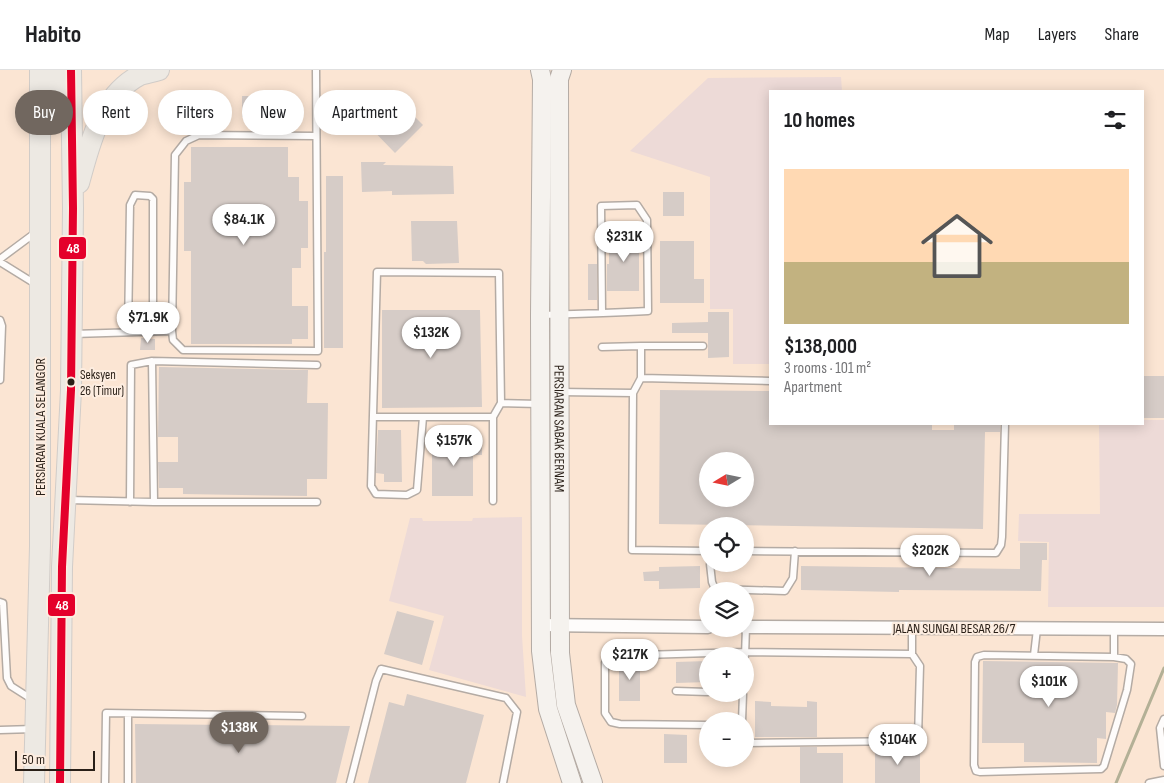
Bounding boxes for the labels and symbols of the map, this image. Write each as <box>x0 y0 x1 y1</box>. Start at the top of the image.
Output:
pin: $84.1K <box>203 204 285 246</box>
pin: $231K <box>589 220 659 263</box>
line badge: 48 <box>58 236 87 260</box>
text: 48 <box>66 240 80 257</box>
pin: $71.9K <box>107 302 189 344</box>
pin: $132K <box>396 316 466 359</box>
street label: PERSIARAN KUALA SELANGOR <box>32 357 49 496</box>
street label: PERSIARAN SABAK BERNAM <box>551 365 568 492</box>
place label: Seksyen 26 (Timur) <box>80 367 124 399</box>
marker: Seksyen 26 (Timur) <box>66 377 76 387</box>
pin: $157K <box>419 424 489 467</box>
north arrow <box>699 452 754 508</box>
pin: $202K <box>895 534 965 577</box>
line badge: 48 <box>47 593 76 617</box>
text: 48 <box>55 597 69 614</box>
street label: JALAN SUNGAI BESAR 26/7 <box>892 620 1016 637</box>
pin: $217K <box>595 638 665 681</box>
pin: $101K <box>1014 666 1084 708</box>
pin: $138K <box>204 712 274 754</box>
pin: $104K <box>863 724 933 766</box>
scale bar <box>15 748 95 771</box>

